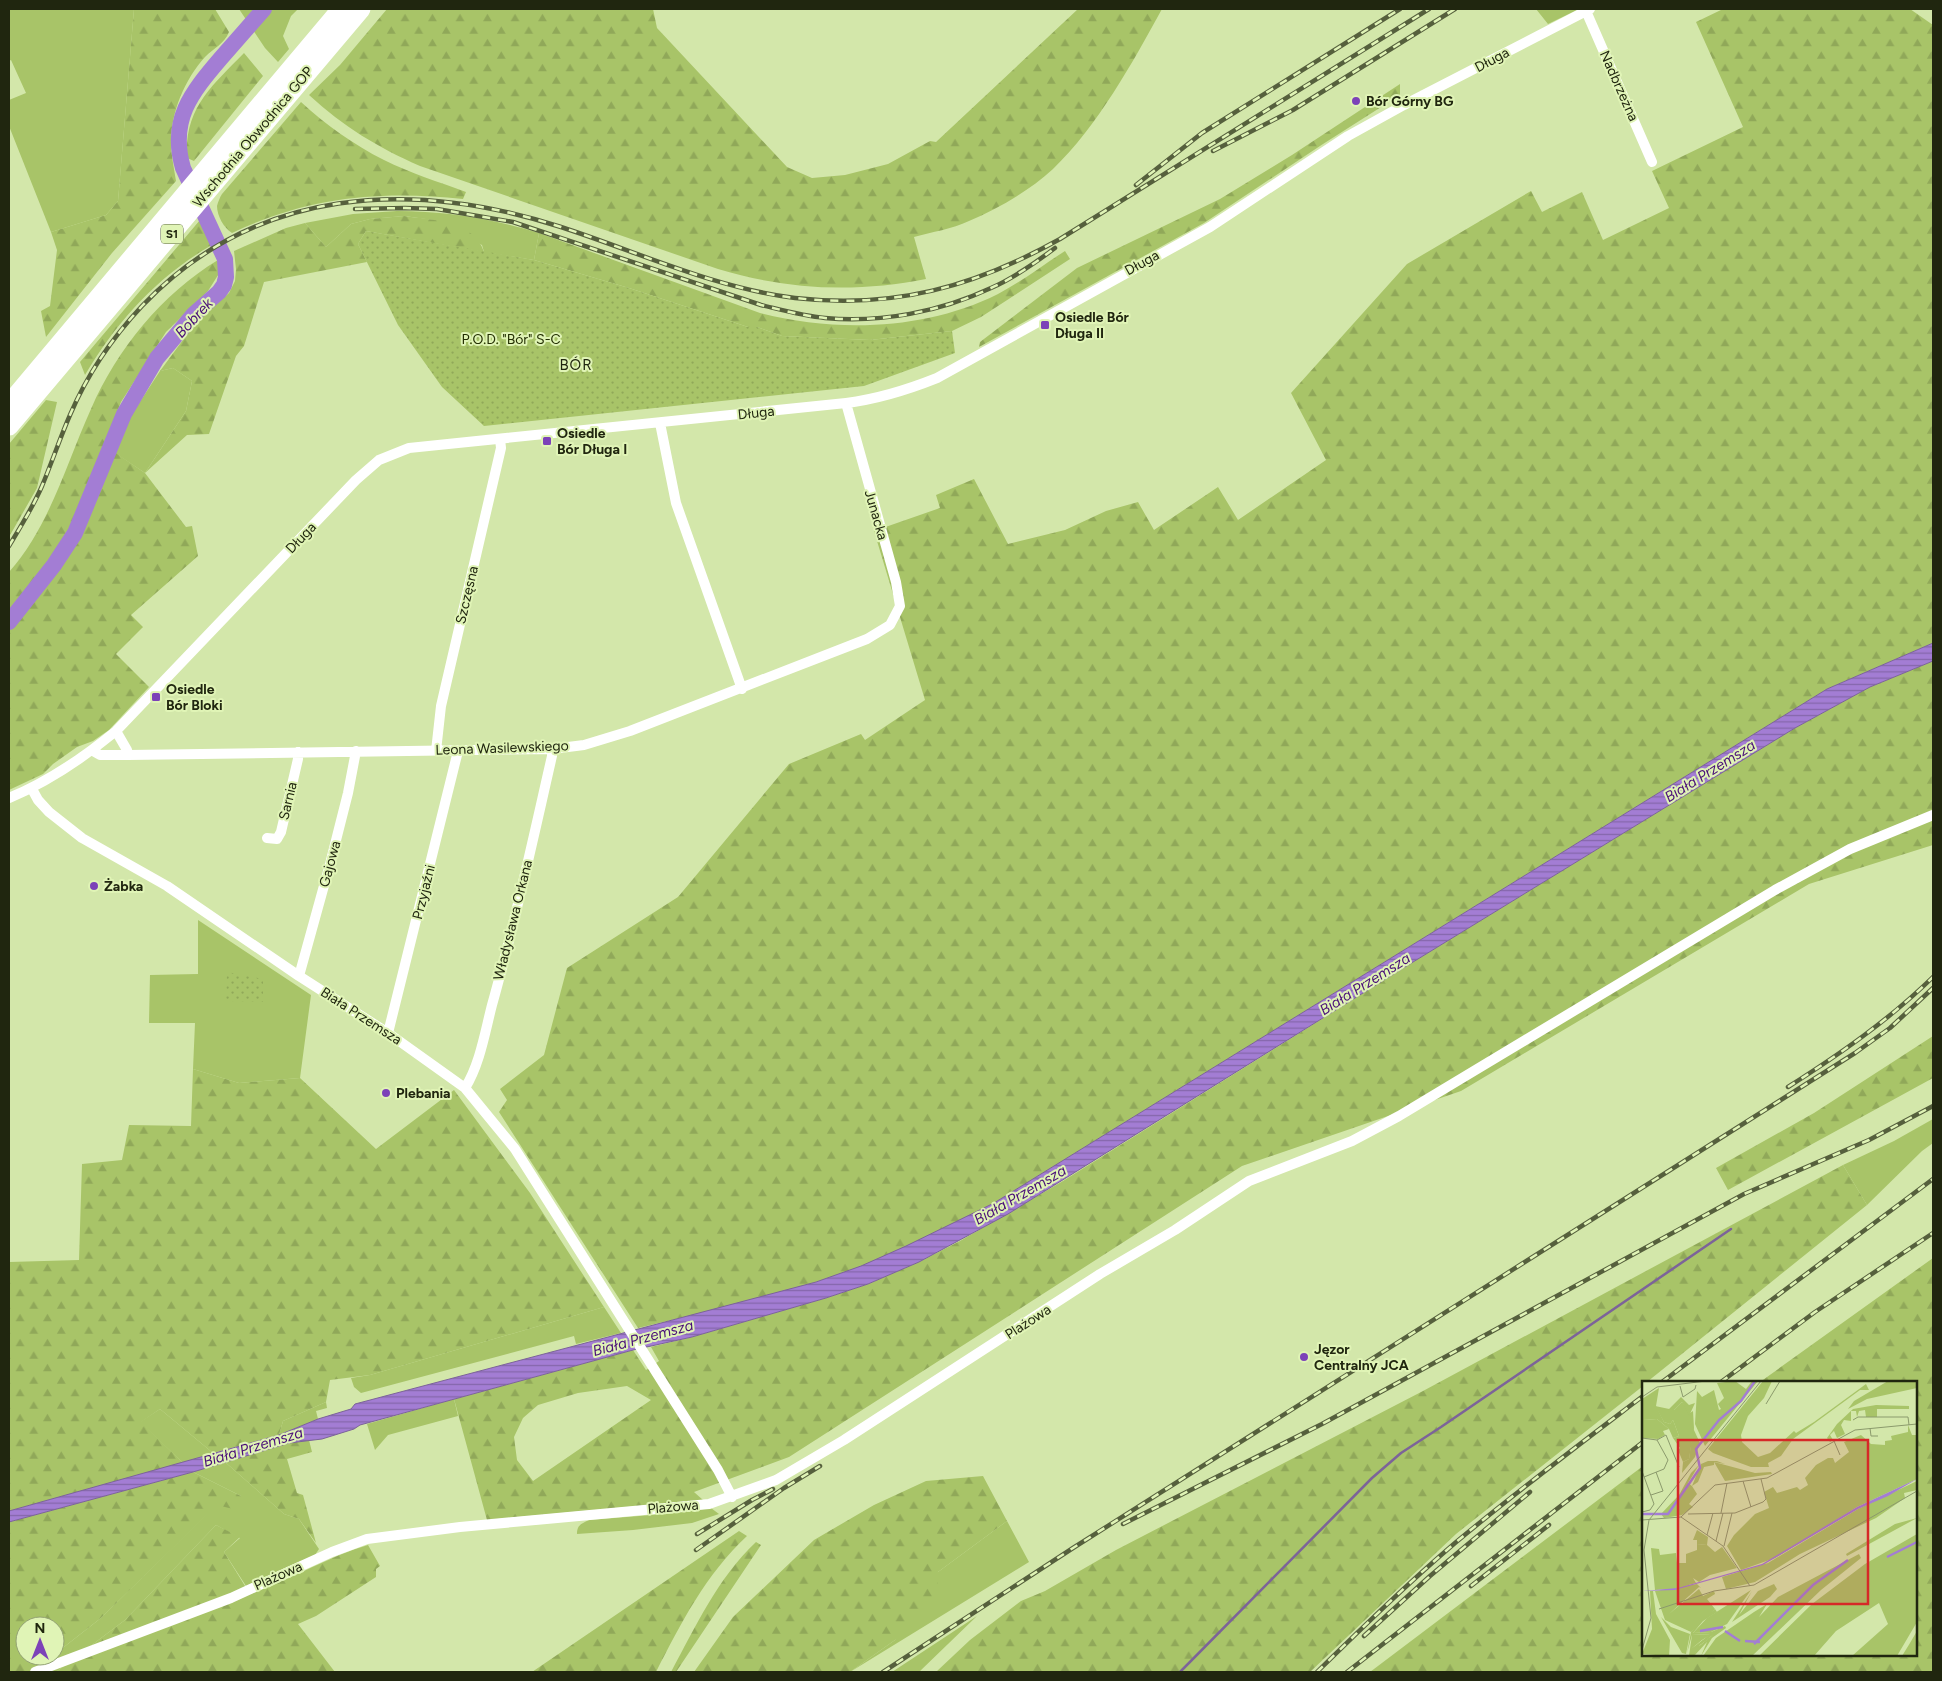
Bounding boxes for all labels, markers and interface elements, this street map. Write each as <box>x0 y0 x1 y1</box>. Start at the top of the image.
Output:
street label: Długa <box>1472 44 1512 76</box>
street label: Nadbrzeżna <box>1596 48 1642 124</box>
street label: Wschodnia Obwodnica GOP <box>189 63 317 211</box>
place label: Bór Górny BG <box>1366 93 1454 110</box>
marker: Bór Górny BG <box>1350 95 1362 107</box>
road number: S1 <box>161 224 183 243</box>
street label: Długa <box>1122 247 1162 279</box>
water label: Bobrek <box>171 294 217 341</box>
place label: Osiedle Bór Długa II <box>1055 309 1130 342</box>
marker: Osiedle Bór Długa II <box>1039 319 1051 331</box>
park label: P.O.D. "Bór" S-C <box>461 331 561 348</box>
district label: BÓR <box>559 356 593 374</box>
street label: Długa <box>737 403 775 423</box>
place label: Osiedle Bór Długa I <box>557 425 627 458</box>
marker: Osiedle Bór Długa I <box>541 435 553 447</box>
street label: Junacka <box>861 488 891 542</box>
street label: Długa <box>282 519 320 557</box>
street label: Szczęsna <box>452 564 482 626</box>
place label: Osiedle Bór Bloki <box>166 681 223 714</box>
marker: Osiedle Bór Bloki <box>150 691 162 703</box>
water label: Biała Przemsza <box>1661 736 1759 806</box>
street label: Leona Wasilewskiego <box>435 737 569 759</box>
street label: Sarnia <box>275 780 301 822</box>
street label: Gajowa <box>316 839 344 889</box>
street label: Władysława Orkana <box>490 858 536 982</box>
street label: Przyjaźni <box>409 863 439 921</box>
place label: Żabka <box>104 878 143 895</box>
marker: Żabka <box>88 880 100 892</box>
water label: Biała Przemsza <box>1316 949 1414 1019</box>
street label: Biała Przemsza <box>317 983 405 1049</box>
place label: Plebania <box>396 1085 451 1102</box>
marker: Plebania <box>380 1087 392 1099</box>
water label: Biała Przemsza <box>971 1161 1069 1229</box>
street label: Plażowa <box>1002 1301 1054 1343</box>
water label: Biała Przemsza <box>591 1316 695 1360</box>
place label: Jęzor Centralny JCA <box>1314 1341 1409 1374</box>
marker: Jęzor Centralny JCA <box>1298 1351 1310 1363</box>
inset map <box>1642 1381 1917 1656</box>
water label: Biała Przemsza <box>201 1423 305 1471</box>
street label: Plażowa <box>647 1496 699 1518</box>
street label: Plażowa <box>251 1558 305 1594</box>
north arrow <box>15 1616 65 1666</box>
text: N <box>35 1620 45 1637</box>

